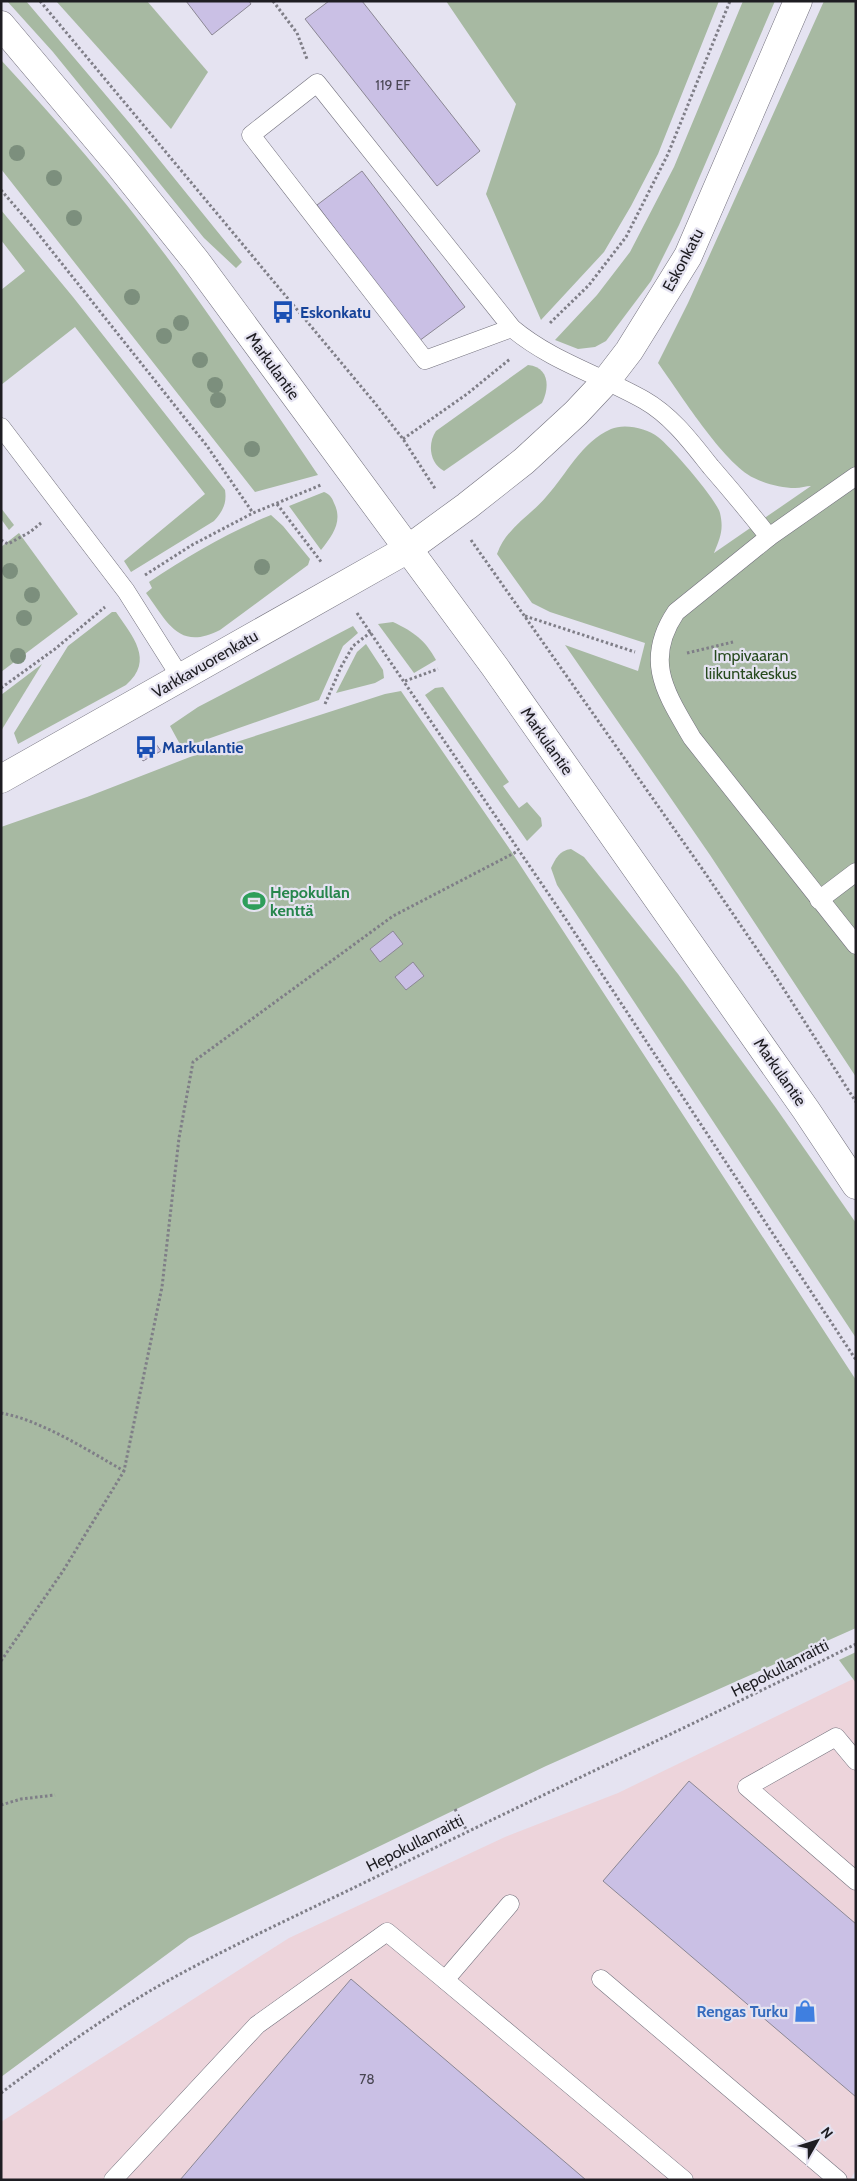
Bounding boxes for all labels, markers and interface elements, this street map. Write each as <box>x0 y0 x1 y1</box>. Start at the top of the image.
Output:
house number: 119 EF <box>375 76 411 94</box>
street label: Eskonkatu <box>659 225 707 295</box>
bus stop icon: Eskonkatu <box>270 299 296 325</box>
place label: Eskonkatu <box>300 303 371 322</box>
street label: Markulantie <box>242 329 304 403</box>
street label: Varkkavuorenkatu <box>149 626 261 702</box>
park label: Impivaaran liikuntakeskus <box>705 646 797 683</box>
street label: Markulantie <box>517 703 577 779</box>
bus stop icon: Markulantie <box>133 734 159 760</box>
place label: Markulantie <box>162 738 244 757</box>
place label: Hepokullan kenttä <box>270 883 350 920</box>
sports icon: Hepokullan kenttä <box>241 888 267 914</box>
street label: Markulantie <box>750 1034 810 1110</box>
street label: Hepokullanraitti <box>728 1635 832 1701</box>
street label: Hepokullanraitti <box>363 1810 467 1876</box>
shop icon: Rengas Turku <box>792 1998 818 2024</box>
place label: Rengas Turku <box>697 2002 788 2021</box>
house number: 78 <box>359 2070 375 2088</box>
north arrow <box>792 2116 842 2166</box>
text: N <box>817 2123 837 2142</box>

